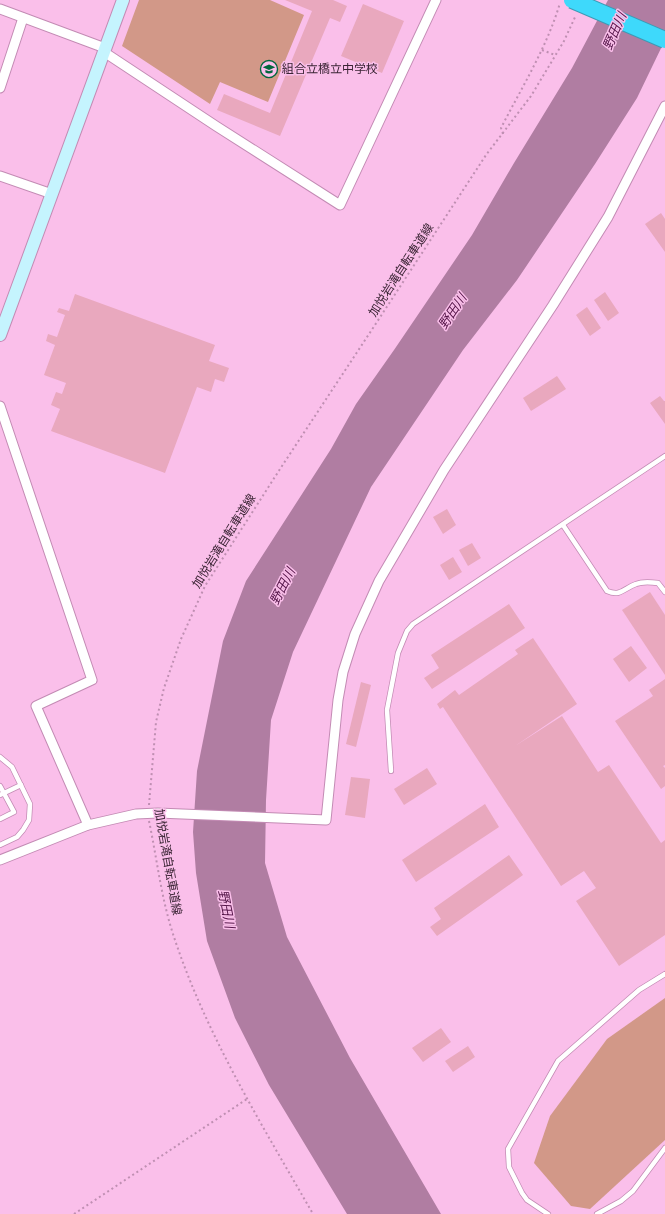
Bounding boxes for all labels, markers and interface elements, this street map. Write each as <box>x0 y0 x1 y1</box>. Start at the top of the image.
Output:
water label: 野田川 <box>599 8 630 52</box>
school or university icon: 組合立橋立中学校 <box>259 59 279 79</box>
place label: 組合立橋立中学校 <box>282 61 378 76</box>
street label: 加悦岩滝自転車道線 <box>365 220 436 319</box>
water label: 野田川 <box>434 289 471 332</box>
street label: 加悦岩滝自転車道線 <box>189 491 259 591</box>
water label: 野田川 <box>266 563 299 607</box>
street label: 加悦岩滝自転車道線 <box>152 807 185 916</box>
water label: 野田川 <box>215 888 239 932</box>

